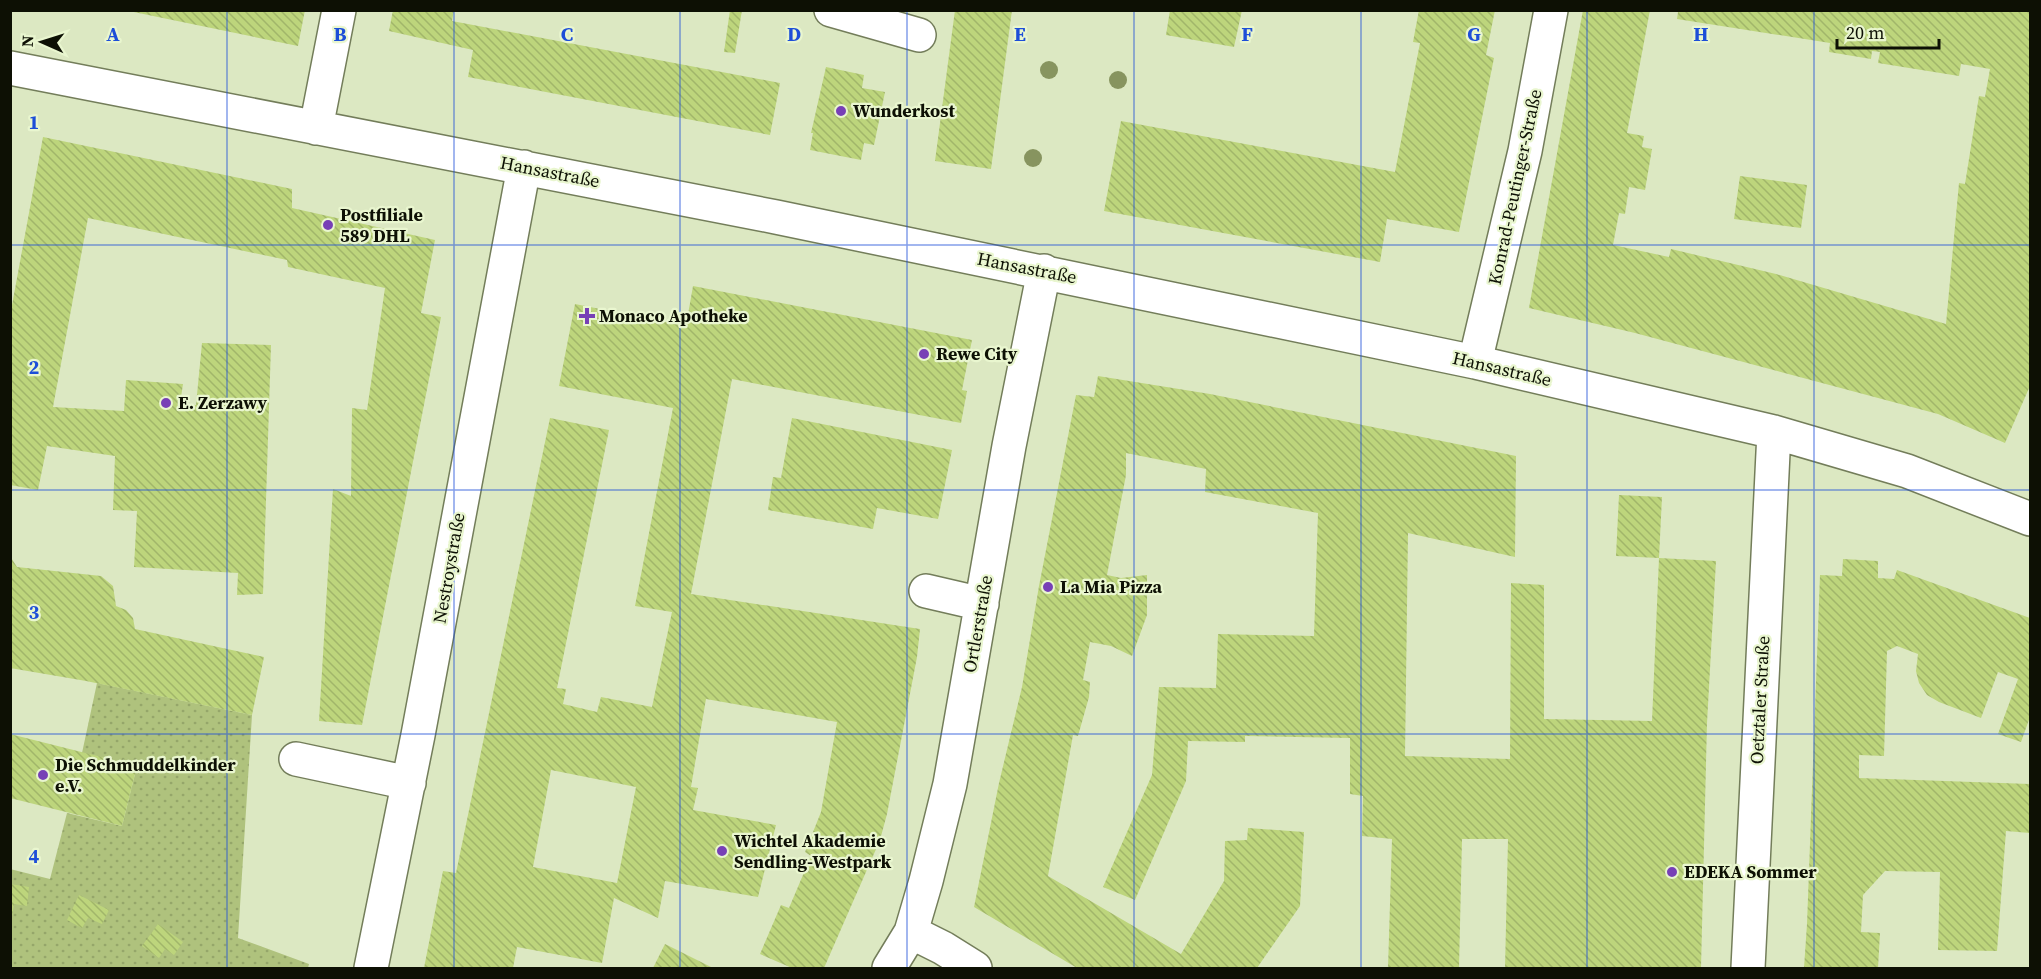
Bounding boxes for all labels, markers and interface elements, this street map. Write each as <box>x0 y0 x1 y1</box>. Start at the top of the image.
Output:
north arrow <box>12 12 72 72</box>
scale bar <box>1837 12 1939 50</box>
text: A <box>106 20 120 48</box>
text: B <box>333 20 347 48</box>
text: C <box>561 20 573 48</box>
text: D <box>787 20 801 48</box>
text: E <box>1014 20 1026 48</box>
text: F <box>1241 20 1253 48</box>
text: G <box>1467 20 1481 48</box>
text: H <box>1693 20 1709 48</box>
text: 20 m <box>1846 20 1884 45</box>
text: N <box>16 34 38 48</box>
street label: Konrad-Peutinger-Straße <box>1482 87 1547 287</box>
place label: Wunderkost <box>853 98 955 123</box>
marker: Wunderkost <box>834 104 848 118</box>
text: 1 <box>29 108 39 136</box>
street label: Hansastraße <box>498 150 602 193</box>
place label: Postfiliale 589 DHL <box>340 202 423 248</box>
marker: Postfiliale 589 DHL <box>321 218 335 232</box>
street label: Hansastraße <box>975 246 1079 289</box>
place label: Monaco Apotheke <box>599 303 748 328</box>
marker: Monaco Apotheke <box>580 309 594 323</box>
place label: Rewe City <box>936 341 1018 366</box>
street label: Hansastraße <box>1450 345 1554 392</box>
marker: Rewe City <box>917 347 931 361</box>
text: 2 <box>29 353 40 381</box>
place label: E. Zerzawy <box>178 390 267 415</box>
marker: E. Zerzawy <box>159 396 173 410</box>
street label: Nestroystraße <box>426 511 471 625</box>
street label: Ortlerstraße <box>957 573 998 675</box>
place label: La Mia Pizza <box>1060 574 1163 599</box>
marker: La Mia Pizza <box>1041 580 1055 594</box>
text: 3 <box>29 598 40 626</box>
street label: Oetztaler Straße <box>1744 635 1775 765</box>
place label: Die Schmuddelkinder e.V. <box>55 752 236 798</box>
marker: Die Schmuddelkinder e.V. <box>36 768 50 782</box>
place label: Wichtel Akademie Sendling-Westpark <box>734 828 892 874</box>
text: 4 <box>29 842 40 870</box>
marker: Wichtel Akademie Sendling-Westpark <box>715 844 729 858</box>
place label: EDEKA Sommer <box>1684 859 1817 884</box>
marker: EDEKA Sommer <box>1665 865 1679 879</box>

